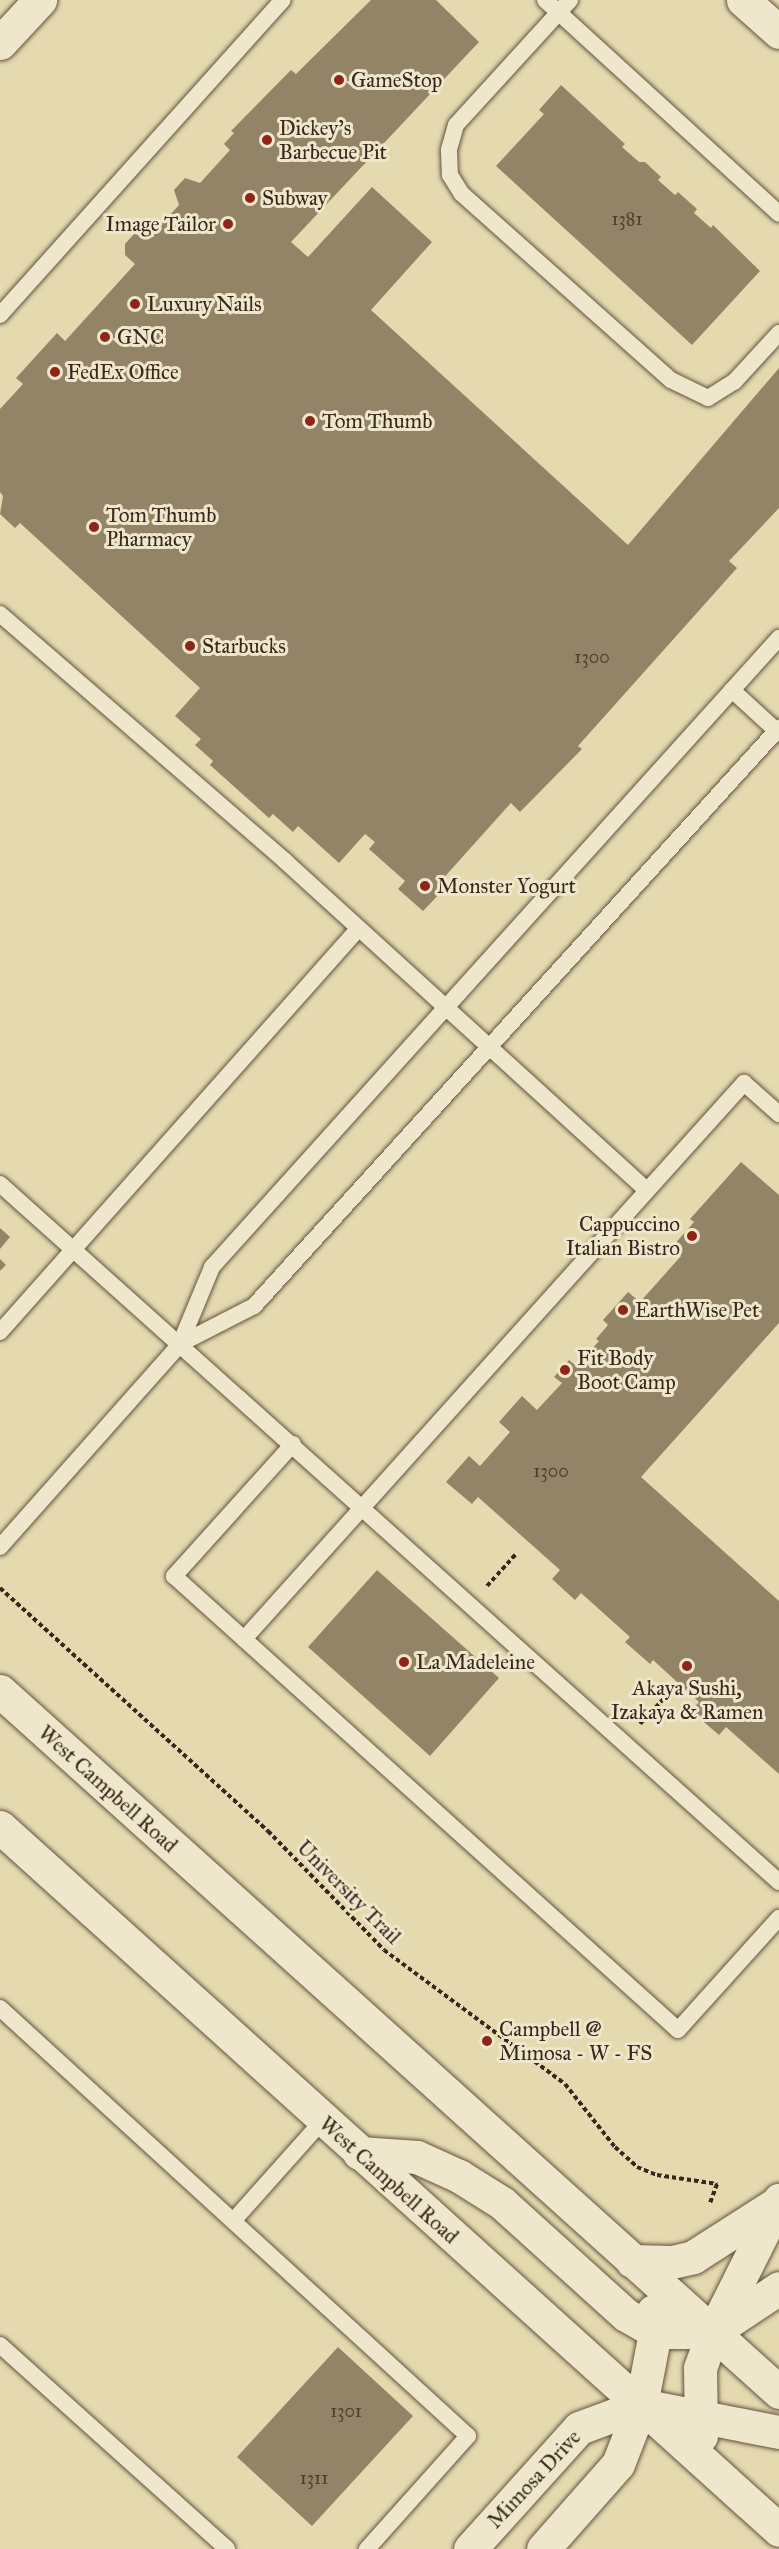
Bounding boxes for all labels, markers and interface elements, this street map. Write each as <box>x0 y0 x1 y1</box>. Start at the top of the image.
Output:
place label: GameStop <box>351 67 442 93</box>
marker: GameStop <box>332 73 346 87</box>
place label: Dickey's Barbecue Pit <box>279 115 387 165</box>
marker: Dickey's Barbecue Pit <box>260 133 274 147</box>
place label: Subway <box>262 185 327 211</box>
marker: Subway <box>243 191 257 205</box>
house number: 1381 <box>612 208 642 230</box>
place label: Image Tailor <box>106 211 216 237</box>
marker: Image Tailor <box>221 217 235 231</box>
place label: Luxury Nails <box>147 291 262 317</box>
marker: Luxury Nails <box>128 297 142 311</box>
place label: GNC <box>117 324 164 350</box>
marker: GNC <box>98 330 112 344</box>
place label: FedEx Office <box>67 359 179 385</box>
marker: FedEx Office <box>48 365 62 379</box>
place label: Tom Thumb <box>322 408 432 434</box>
marker: Tom Thumb <box>303 414 317 428</box>
place label: Tom Thumb Pharmacy <box>106 502 216 552</box>
marker: Tom Thumb Pharmacy <box>87 520 101 534</box>
place label: Starbucks <box>202 633 286 659</box>
marker: Starbucks <box>183 639 197 653</box>
house number: 1300 <box>574 646 610 668</box>
place label: Monster Yogurt <box>437 873 576 899</box>
marker: Monster Yogurt <box>418 879 432 893</box>
place label: Cappuccino Italian Bistro <box>566 1211 680 1261</box>
marker: Cappuccino Italian Bistro <box>685 1229 699 1243</box>
place label: EarthWise Pet <box>635 1297 759 1323</box>
marker: EarthWise Pet <box>616 1303 630 1317</box>
place label: Fit Body Boot Camp <box>577 1345 676 1395</box>
marker: Fit Body Boot Camp <box>558 1363 572 1377</box>
house number: 1300 <box>533 1460 569 1482</box>
place label: La Madeleine <box>416 1649 535 1675</box>
marker: La Madeleine <box>397 1655 411 1669</box>
marker: Akaya Sushi, Izakaya & Ramen <box>680 1659 694 1673</box>
place label: Akaya Sushi, Izakaya & Ramen <box>611 1675 763 1725</box>
street label: West Campbell Road <box>33 1720 183 1858</box>
street label: University Trail <box>292 1835 406 1949</box>
place label: Campbell @ Mimosa - W - FS <box>499 2016 652 2066</box>
marker: Campbell @ Mimosa - W - FS <box>480 2034 494 2048</box>
street label: West Campbell Road <box>314 2111 464 2249</box>
house number: 1301 <box>330 2400 362 2422</box>
street label: Mimosa Drive <box>482 2425 586 2533</box>
house number: 1311 <box>300 2467 328 2489</box>

